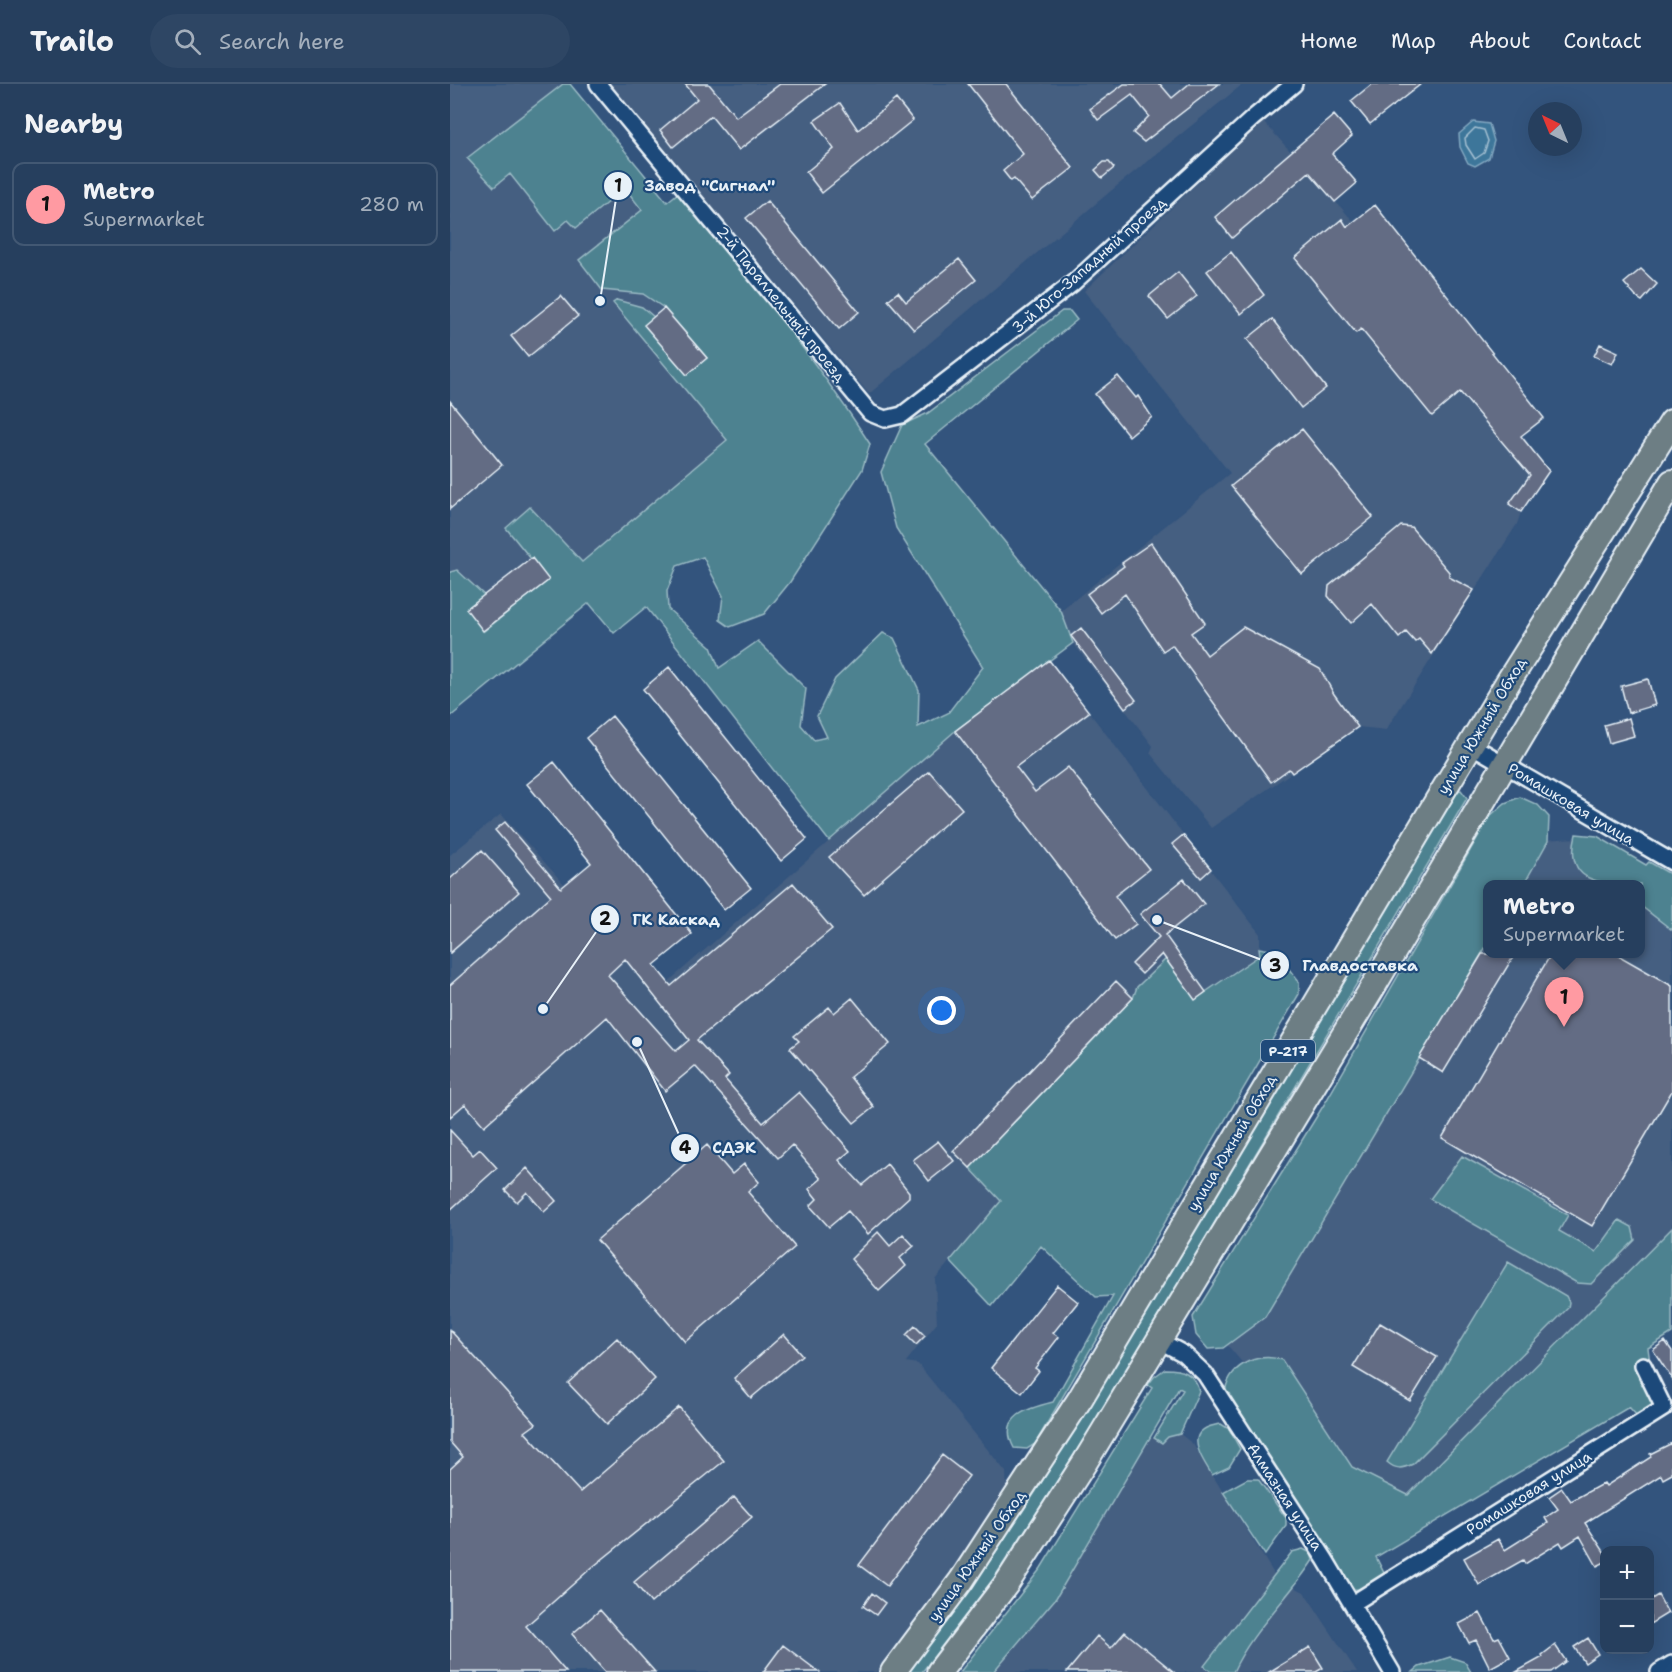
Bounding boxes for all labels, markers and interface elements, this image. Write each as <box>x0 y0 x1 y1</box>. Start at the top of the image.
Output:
search box <box>150 14 570 68</box>
text: Trailo <box>30 22 114 60</box>
icon: search <box>171 25 204 58</box>
text: Search here <box>219 27 345 56</box>
text: Home <box>1300 27 1358 55</box>
text: Map <box>1391 27 1436 55</box>
text: About <box>1469 27 1530 55</box>
text: Contact <box>1563 27 1642 55</box>
north arrow <box>1528 102 1582 156</box>
text: Nearby <box>24 106 123 141</box>
callout: Завод "Сигнал" <box>603 169 788 203</box>
text: 1 <box>614 174 622 198</box>
text: Завод "Сигнал" <box>645 175 775 196</box>
text: Metro <box>83 177 155 206</box>
text: 1 <box>41 191 50 217</box>
text: 280 m <box>359 191 424 217</box>
street label: 3-й Юго-Западный проезд <box>1008 192 1171 338</box>
text: Supermarket <box>83 206 205 232</box>
street label: 2-й Параллельный проезд <box>712 222 850 386</box>
street label: улица Южный Обход <box>1433 653 1531 798</box>
street label: Ромашковая улица <box>1504 758 1638 850</box>
popup <box>1483 880 1645 958</box>
text: Metro <box>1503 892 1575 921</box>
callout: ГК Каскад <box>590 902 731 936</box>
text: 2 <box>599 907 612 931</box>
text: ГК Каскад <box>632 909 721 930</box>
text: Supermarket <box>1503 921 1625 947</box>
callout: Главдоставка <box>1260 948 1429 982</box>
text: 3 <box>1269 954 1281 978</box>
text: Главдоставка <box>1302 955 1418 976</box>
pin: 1 <box>1544 978 1584 1027</box>
your location <box>927 996 956 1025</box>
road number: Р-217 <box>1261 1040 1315 1062</box>
street label: улица Южный Обход <box>1183 1070 1281 1215</box>
callout: СДЭК <box>670 1131 768 1165</box>
text: 4 <box>679 1136 692 1160</box>
text: СДЭК <box>712 1137 756 1158</box>
street label: Алмазная улица <box>1243 1439 1328 1555</box>
street label: Ромашковая улица <box>1463 1446 1596 1540</box>
street label: улица Южный Обход <box>924 1486 1030 1626</box>
map controls <box>1600 1546 1654 1654</box>
button: + <box>1600 1546 1654 1600</box>
button: − <box>1600 1600 1654 1654</box>

